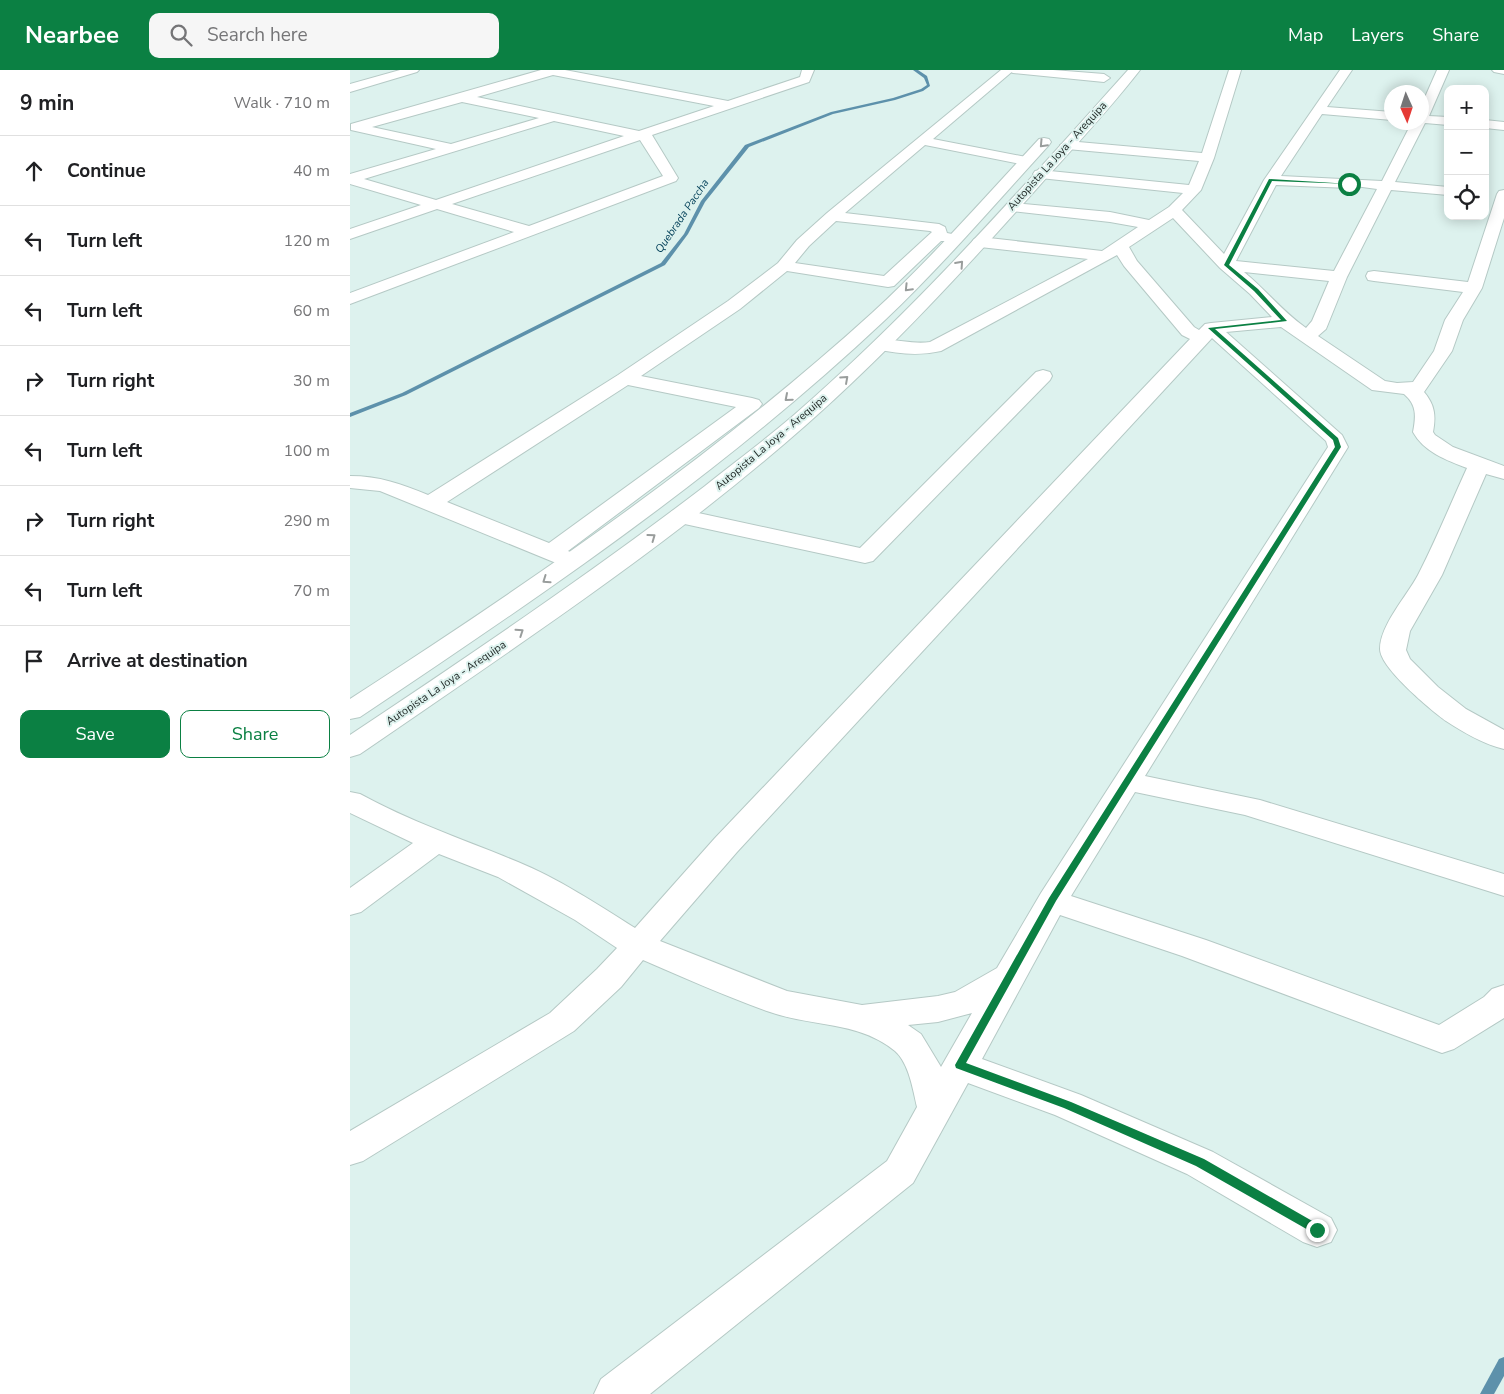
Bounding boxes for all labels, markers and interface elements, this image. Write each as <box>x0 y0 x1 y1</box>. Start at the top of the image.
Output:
search box <box>149 13 499 58</box>
text: Nearbee <box>25 19 119 51</box>
icon: search <box>167 21 195 49</box>
text: Search here <box>207 22 308 48</box>
text: Map <box>1288 23 1323 47</box>
text: Layers <box>1351 23 1404 47</box>
text: Share <box>1432 23 1479 47</box>
north arrow <box>1384 85 1429 130</box>
map controls <box>1444 85 1489 220</box>
button: + <box>1444 85 1489 130</box>
text: 9 min <box>20 89 74 117</box>
text: Walk · 710 m <box>234 92 330 114</box>
street label: Autopista La Joya - Arequipa <box>1004 98 1110 214</box>
button: − <box>1444 130 1489 175</box>
one-way arrow <box>1040 138 1049 147</box>
icon: ahead <box>20 157 48 185</box>
text: Continue <box>67 158 146 184</box>
text: 40 m <box>293 160 330 182</box>
route start <box>1338 173 1361 196</box>
button: locate <box>1444 175 1489 220</box>
water label: Quebrada Paccha <box>652 176 712 256</box>
icon: left <box>20 227 48 255</box>
text: Turn left <box>67 228 142 254</box>
text: 120 m <box>283 230 330 252</box>
one-way arrow <box>954 260 963 269</box>
one-way arrow <box>905 282 914 291</box>
icon: left <box>20 297 48 325</box>
text: Turn left <box>67 298 142 324</box>
text: 60 m <box>293 300 330 322</box>
icon: right <box>20 367 48 395</box>
text: Turn right <box>67 368 154 394</box>
text: 30 m <box>293 370 330 392</box>
one-way arrow <box>840 375 849 384</box>
street label: Autopista La Joya - Arequipa <box>712 391 830 493</box>
one-way arrow <box>784 392 793 401</box>
icon: left <box>20 437 48 465</box>
text: Turn left <box>67 438 142 464</box>
text: 100 m <box>283 440 330 462</box>
icon: right <box>20 507 48 535</box>
text: Turn right <box>67 508 154 534</box>
text: 290 m <box>283 510 330 532</box>
one-way arrow <box>646 534 656 543</box>
one-way arrow <box>543 574 552 583</box>
icon: left <box>20 577 48 605</box>
text: Turn left <box>67 578 142 604</box>
text: 70 m <box>293 580 330 602</box>
one-way arrow <box>514 629 524 638</box>
street label: Autopista La Joya - Arequipa <box>383 637 509 729</box>
icon: arrive <box>20 647 48 675</box>
text: Arrive at destination <box>67 648 248 674</box>
button: Save <box>20 710 170 758</box>
button: Share <box>180 710 330 758</box>
route end <box>1306 1219 1329 1242</box>

